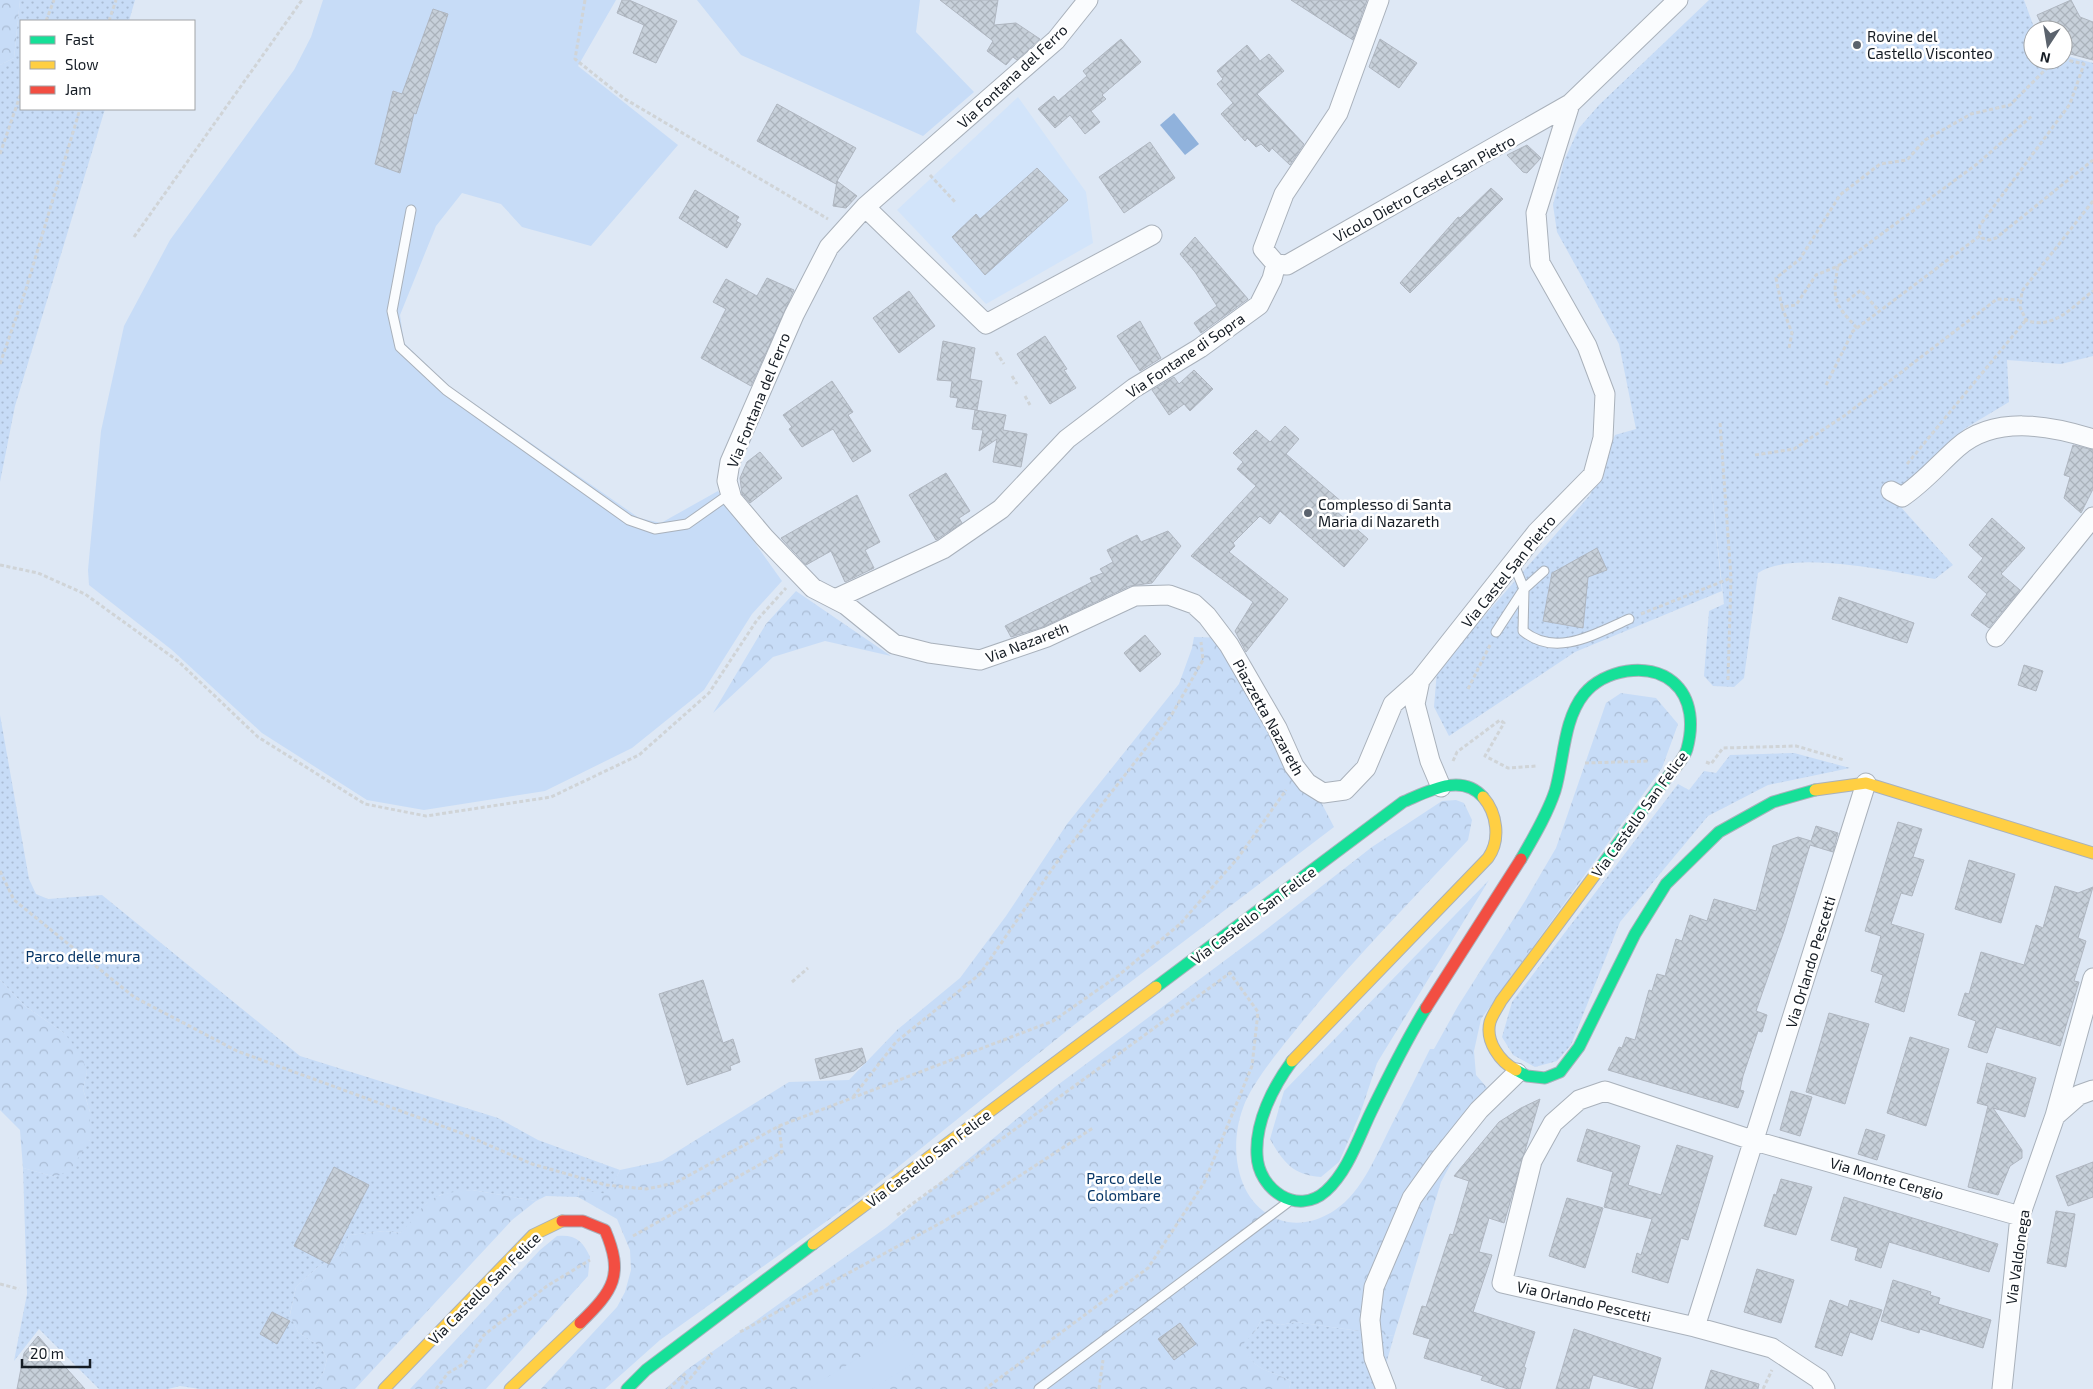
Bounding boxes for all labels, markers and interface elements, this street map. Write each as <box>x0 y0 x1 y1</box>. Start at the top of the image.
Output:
legend <box>20 20 195 110</box>
street label: Via Fontana del Ferro <box>953 20 1071 132</box>
north arrow <box>2023 20 2073 70</box>
place label: Rovine del Castello Visconteo <box>1867 27 1993 62</box>
text: Fast <box>65 30 95 48</box>
marker: Rovine del Castello Visconteo <box>1851 39 1863 51</box>
text: N <box>2038 49 2052 68</box>
text: Slow <box>65 55 99 73</box>
text: Jam <box>65 80 91 98</box>
street label: Vicolo Dietro Castel San Pietro <box>1330 130 1518 246</box>
street label: Via Fontane di Sopra <box>1122 309 1248 401</box>
street label: Via Fontana del Ferro <box>723 330 793 470</box>
place label: Complesso di Santa Maria di Nazareth <box>1318 495 1452 530</box>
marker: Complesso di Santa Maria di Nazareth <box>1302 507 1314 519</box>
street label: Via Castel San Pietro <box>1457 511 1559 631</box>
street label: Via Nazareth <box>983 618 1071 666</box>
street label: Piazzetta Nazareth <box>1230 656 1308 778</box>
street label: Via Castello San Felice <box>1587 747 1691 881</box>
street label: Via Castello San Felice <box>1187 862 1319 968</box>
street label: Via Orlando Pescetti <box>1781 894 1839 1030</box>
park label: Parco delle mura <box>26 947 140 965</box>
street label: Via Castello San Felice <box>862 1105 994 1211</box>
street label: Via Monte Cengio <box>1828 1153 1946 1203</box>
park label: Parco delle Colombare <box>1086 1169 1162 1204</box>
street label: Via Valdonega <box>2001 1208 2033 1306</box>
street label: Via Castello San Felice <box>424 1228 544 1348</box>
street label: Via Orlando Pescetti <box>1515 1277 1653 1325</box>
scale bar <box>22 1336 90 1368</box>
text: 20 m <box>30 1344 64 1362</box>

